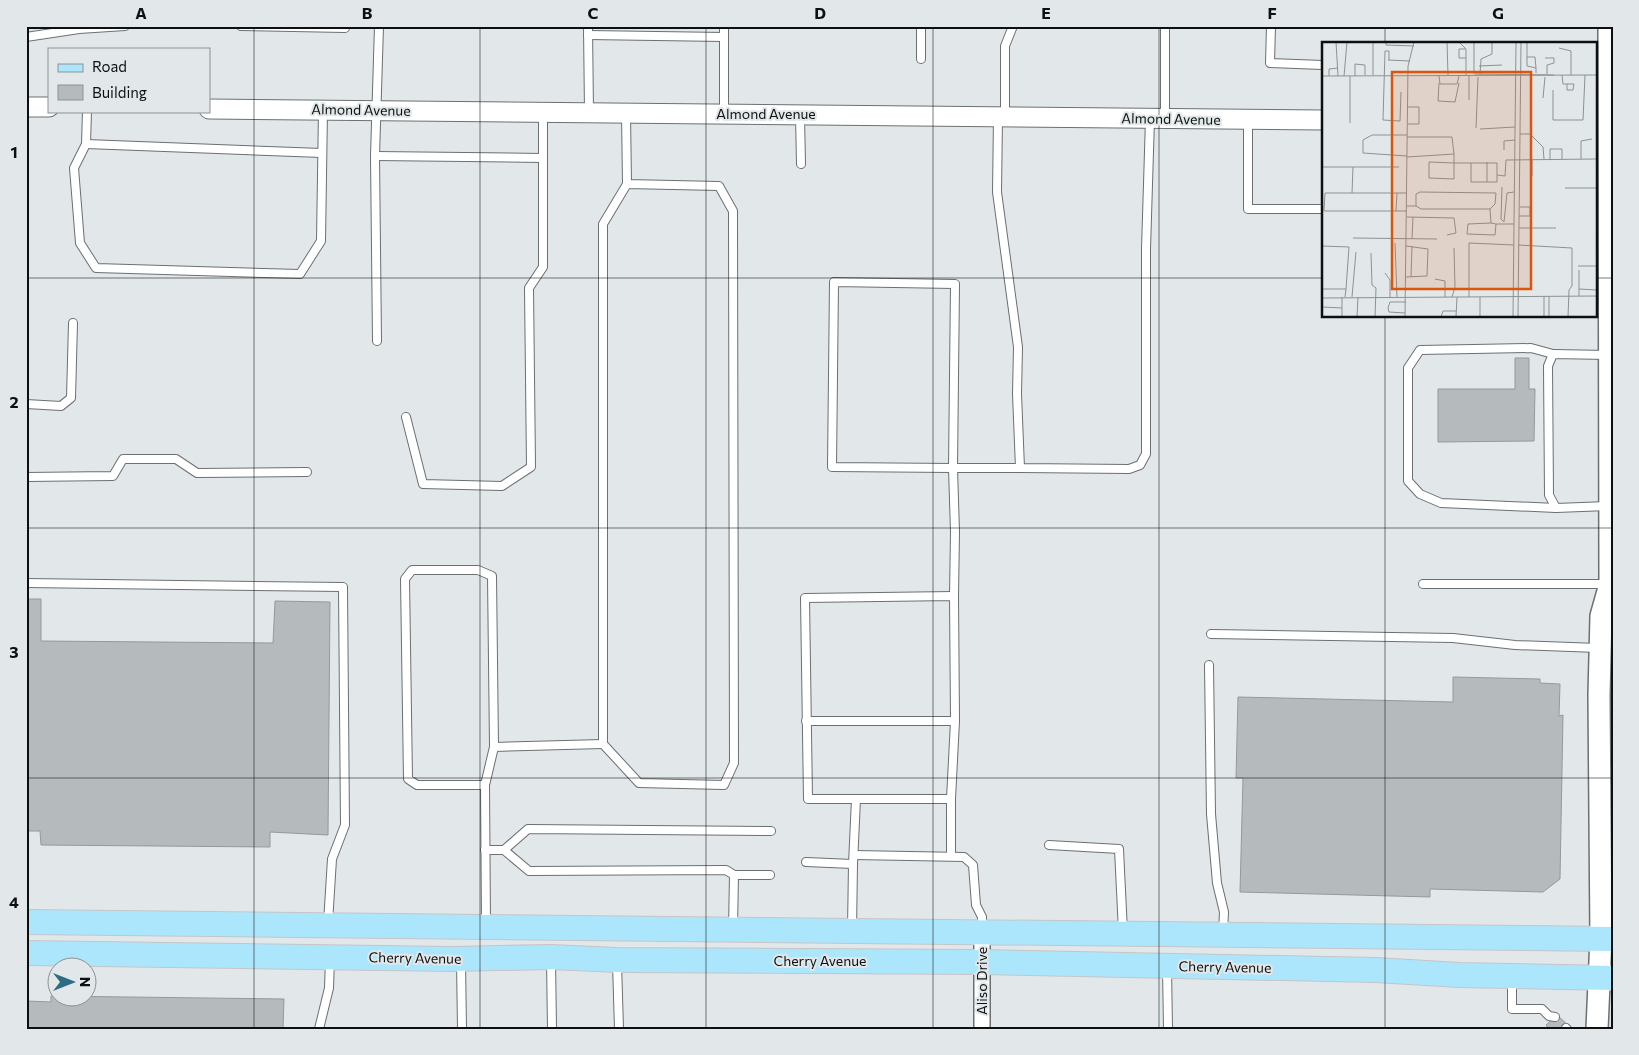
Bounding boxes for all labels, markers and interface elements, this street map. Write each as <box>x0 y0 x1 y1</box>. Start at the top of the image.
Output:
text: A <box>135 3 147 22</box>
text: B <box>362 3 373 22</box>
text: C <box>588 3 599 22</box>
text: D <box>814 3 826 22</box>
text: E <box>1041 3 1051 22</box>
text: F <box>1267 3 1277 22</box>
text: G <box>1492 3 1504 22</box>
inset map <box>1322 42 1596 318</box>
legend <box>48 48 210 112</box>
text: Road <box>92 57 127 75</box>
text: Building <box>92 83 147 101</box>
street label: Almond Avenue <box>311 100 411 119</box>
street label: Almond Avenue <box>716 105 816 122</box>
street label: Almond Avenue <box>1121 109 1221 128</box>
text: 1 <box>10 142 18 161</box>
text: 2 <box>9 392 19 411</box>
text: 3 <box>9 642 19 661</box>
text: 4 <box>9 892 19 911</box>
street label: Aliso Drive <box>973 947 990 1015</box>
street label: Cherry Avenue <box>368 948 462 967</box>
street label: Cherry Avenue <box>774 952 866 969</box>
street label: Cherry Avenue <box>1178 957 1272 976</box>
north arrow <box>48 958 98 1008</box>
text: N <box>77 977 94 987</box>

